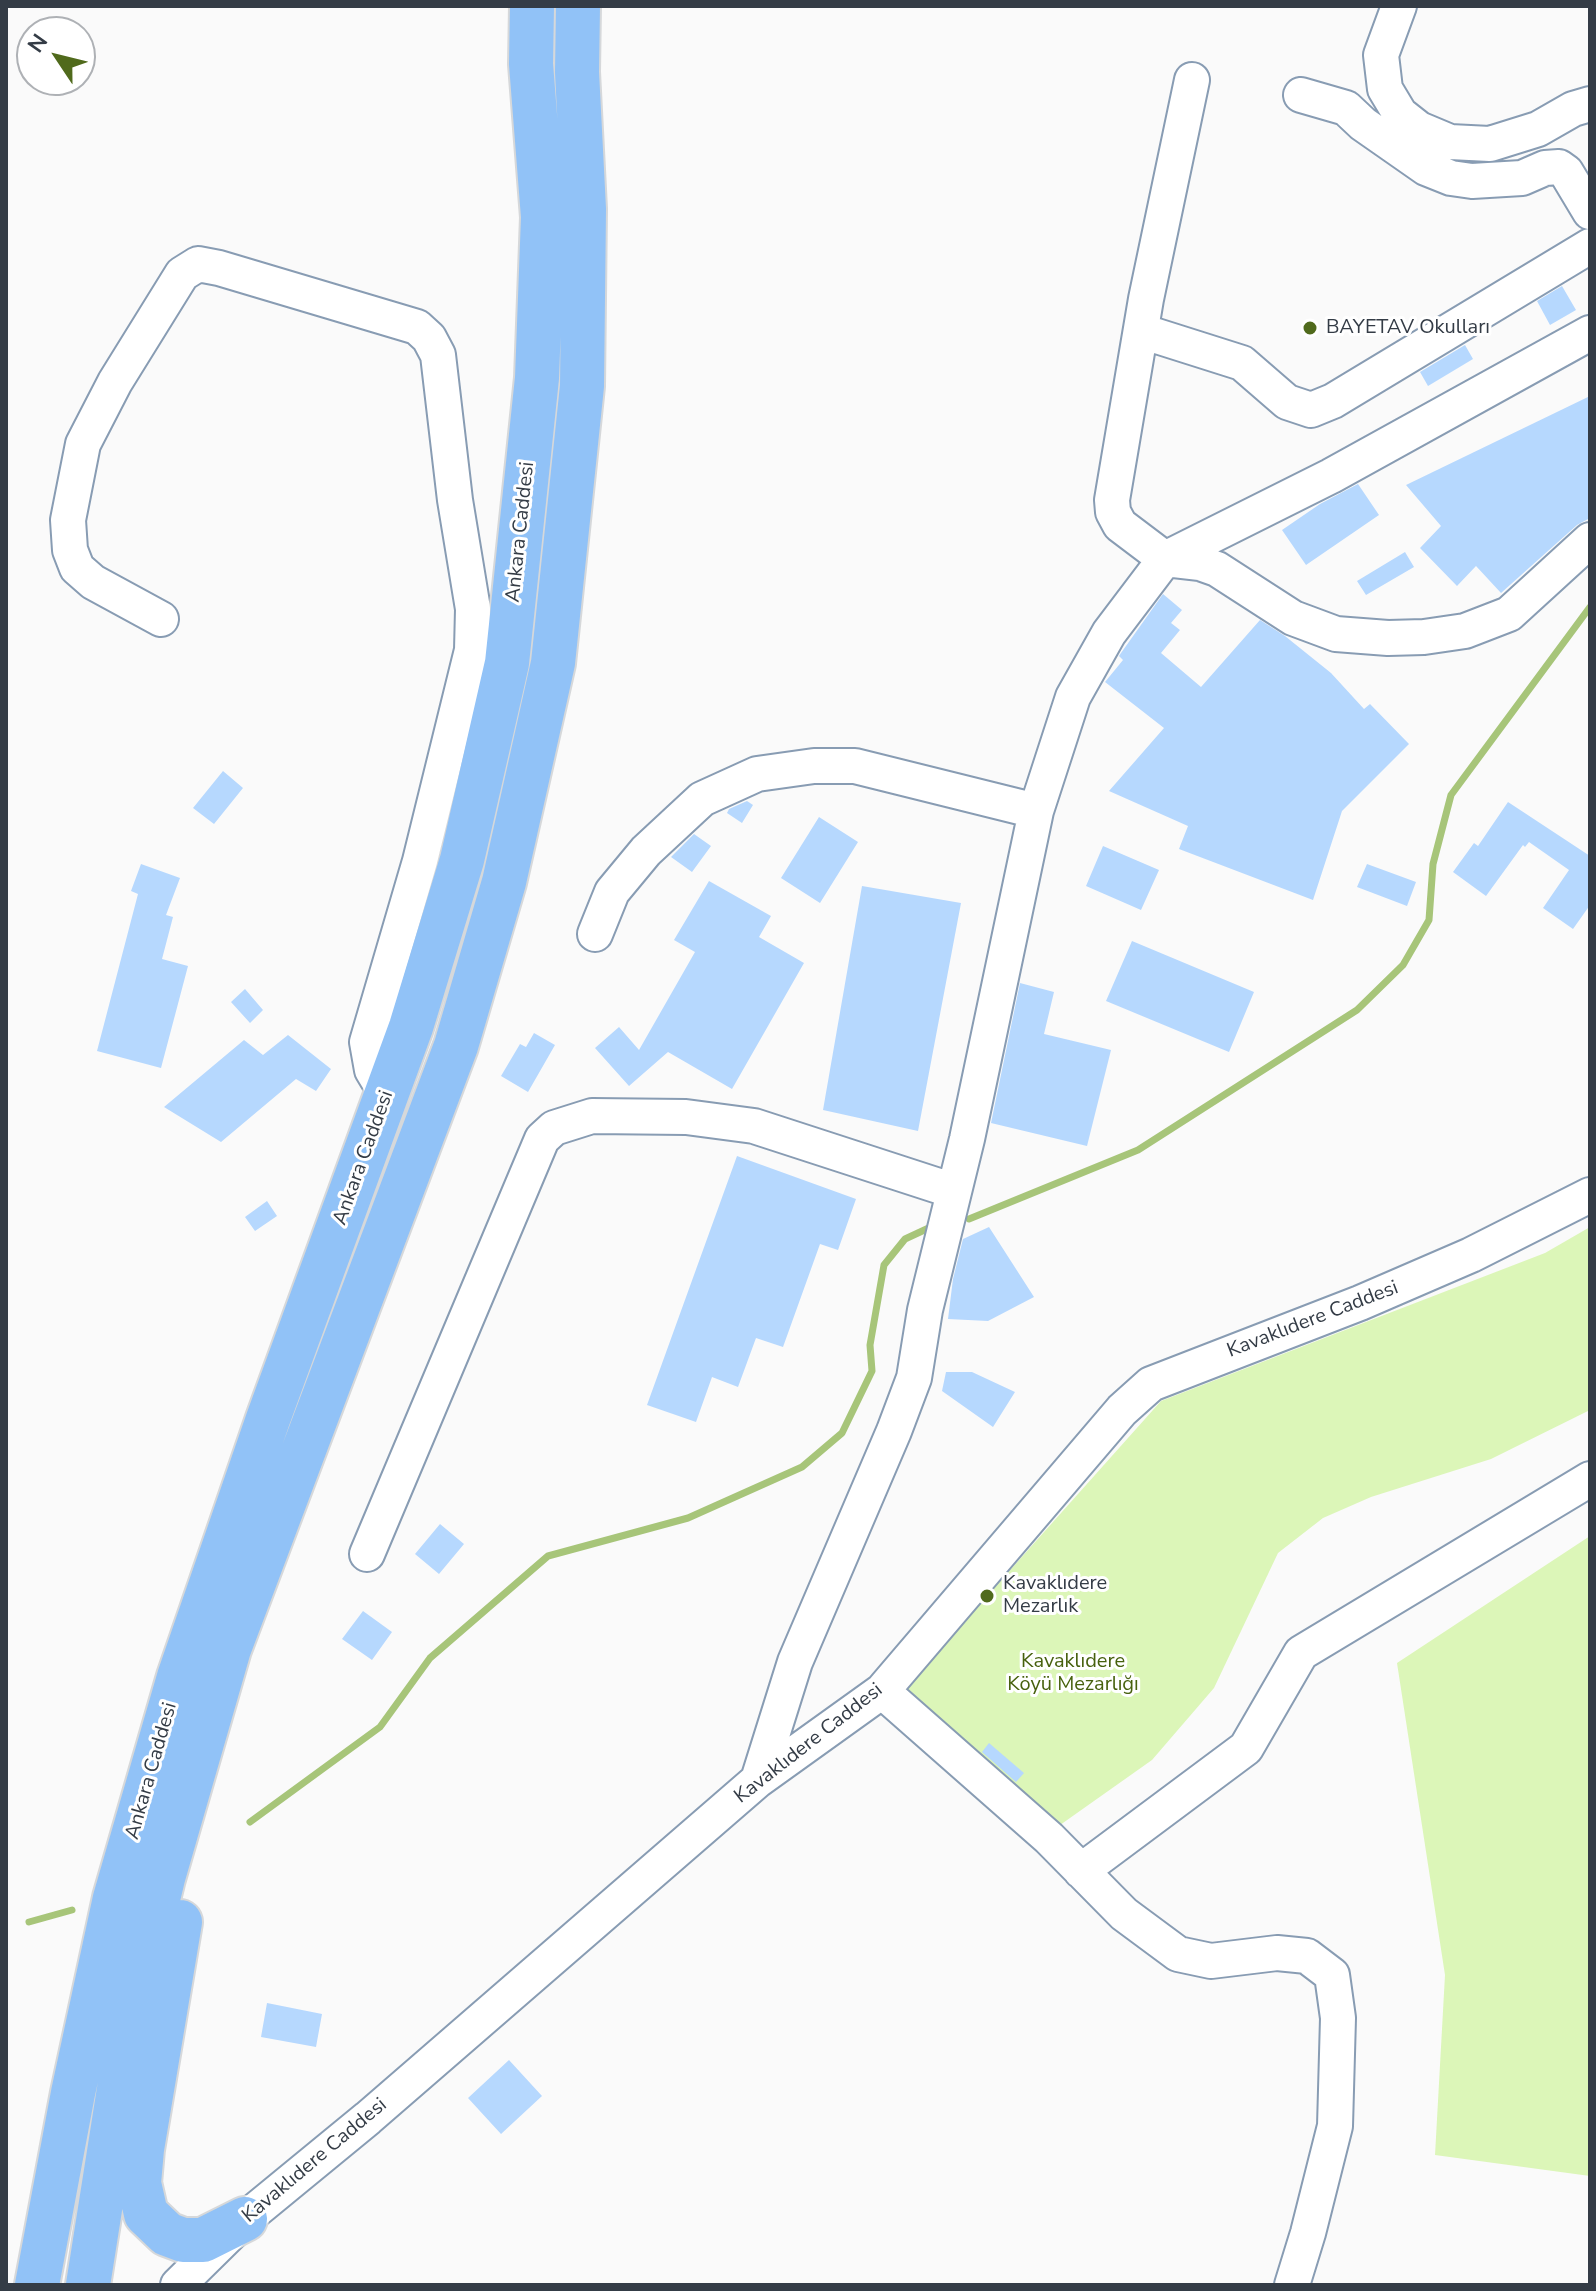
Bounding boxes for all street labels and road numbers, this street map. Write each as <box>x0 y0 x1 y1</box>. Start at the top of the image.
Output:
street label: Ankara Caddesi <box>502 461 540 603</box>
street label: Ankara Caddesi <box>329 1088 399 1228</box>
street label: Kavaklıdere Caddesi <box>1224 1276 1402 1364</box>
street label: Kavaklıdere Caddesi <box>730 1679 888 1809</box>
street label: Ankara Caddesi <box>121 1700 183 1842</box>
street label: Kavaklıdere Caddesi <box>238 2094 392 2228</box>

